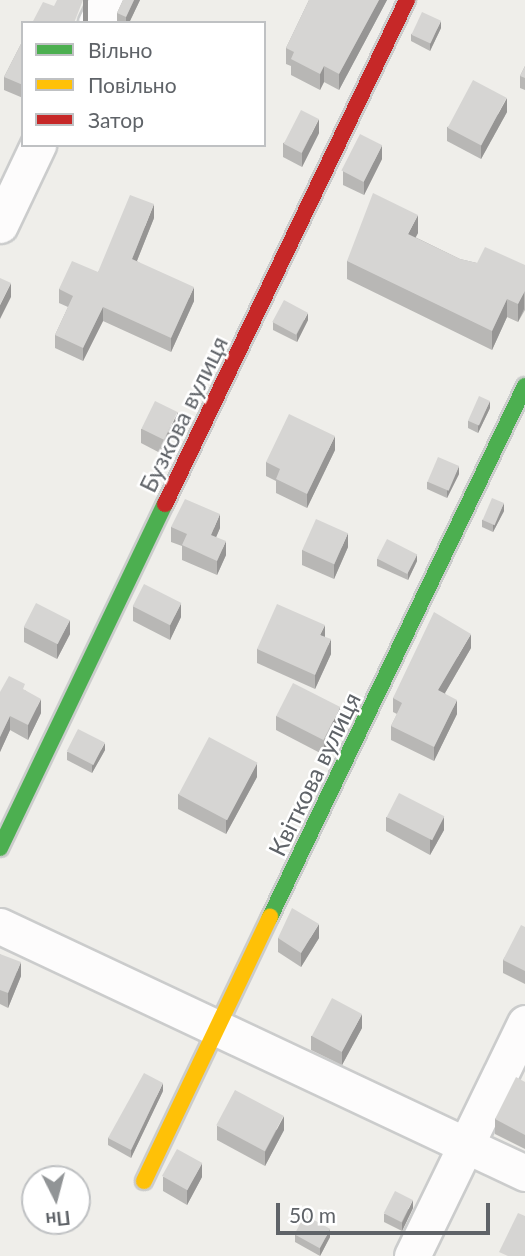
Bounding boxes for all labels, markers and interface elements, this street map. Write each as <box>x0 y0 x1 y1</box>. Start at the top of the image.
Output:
legend <box>21 21 266 147</box>
text: Вільно <box>88 37 152 62</box>
text: Повільно <box>88 72 177 97</box>
text: Затор <box>88 107 144 132</box>
street label: Бузкова вулиця <box>133 331 233 497</box>
street label: Квіткова вулиця <box>262 688 366 860</box>
north arrow <box>21 1165 91 1235</box>
scale bar <box>280 1190 494 1234</box>
text: 50 m <box>289 1202 336 1227</box>
text: Пн <box>44 1207 72 1232</box>

